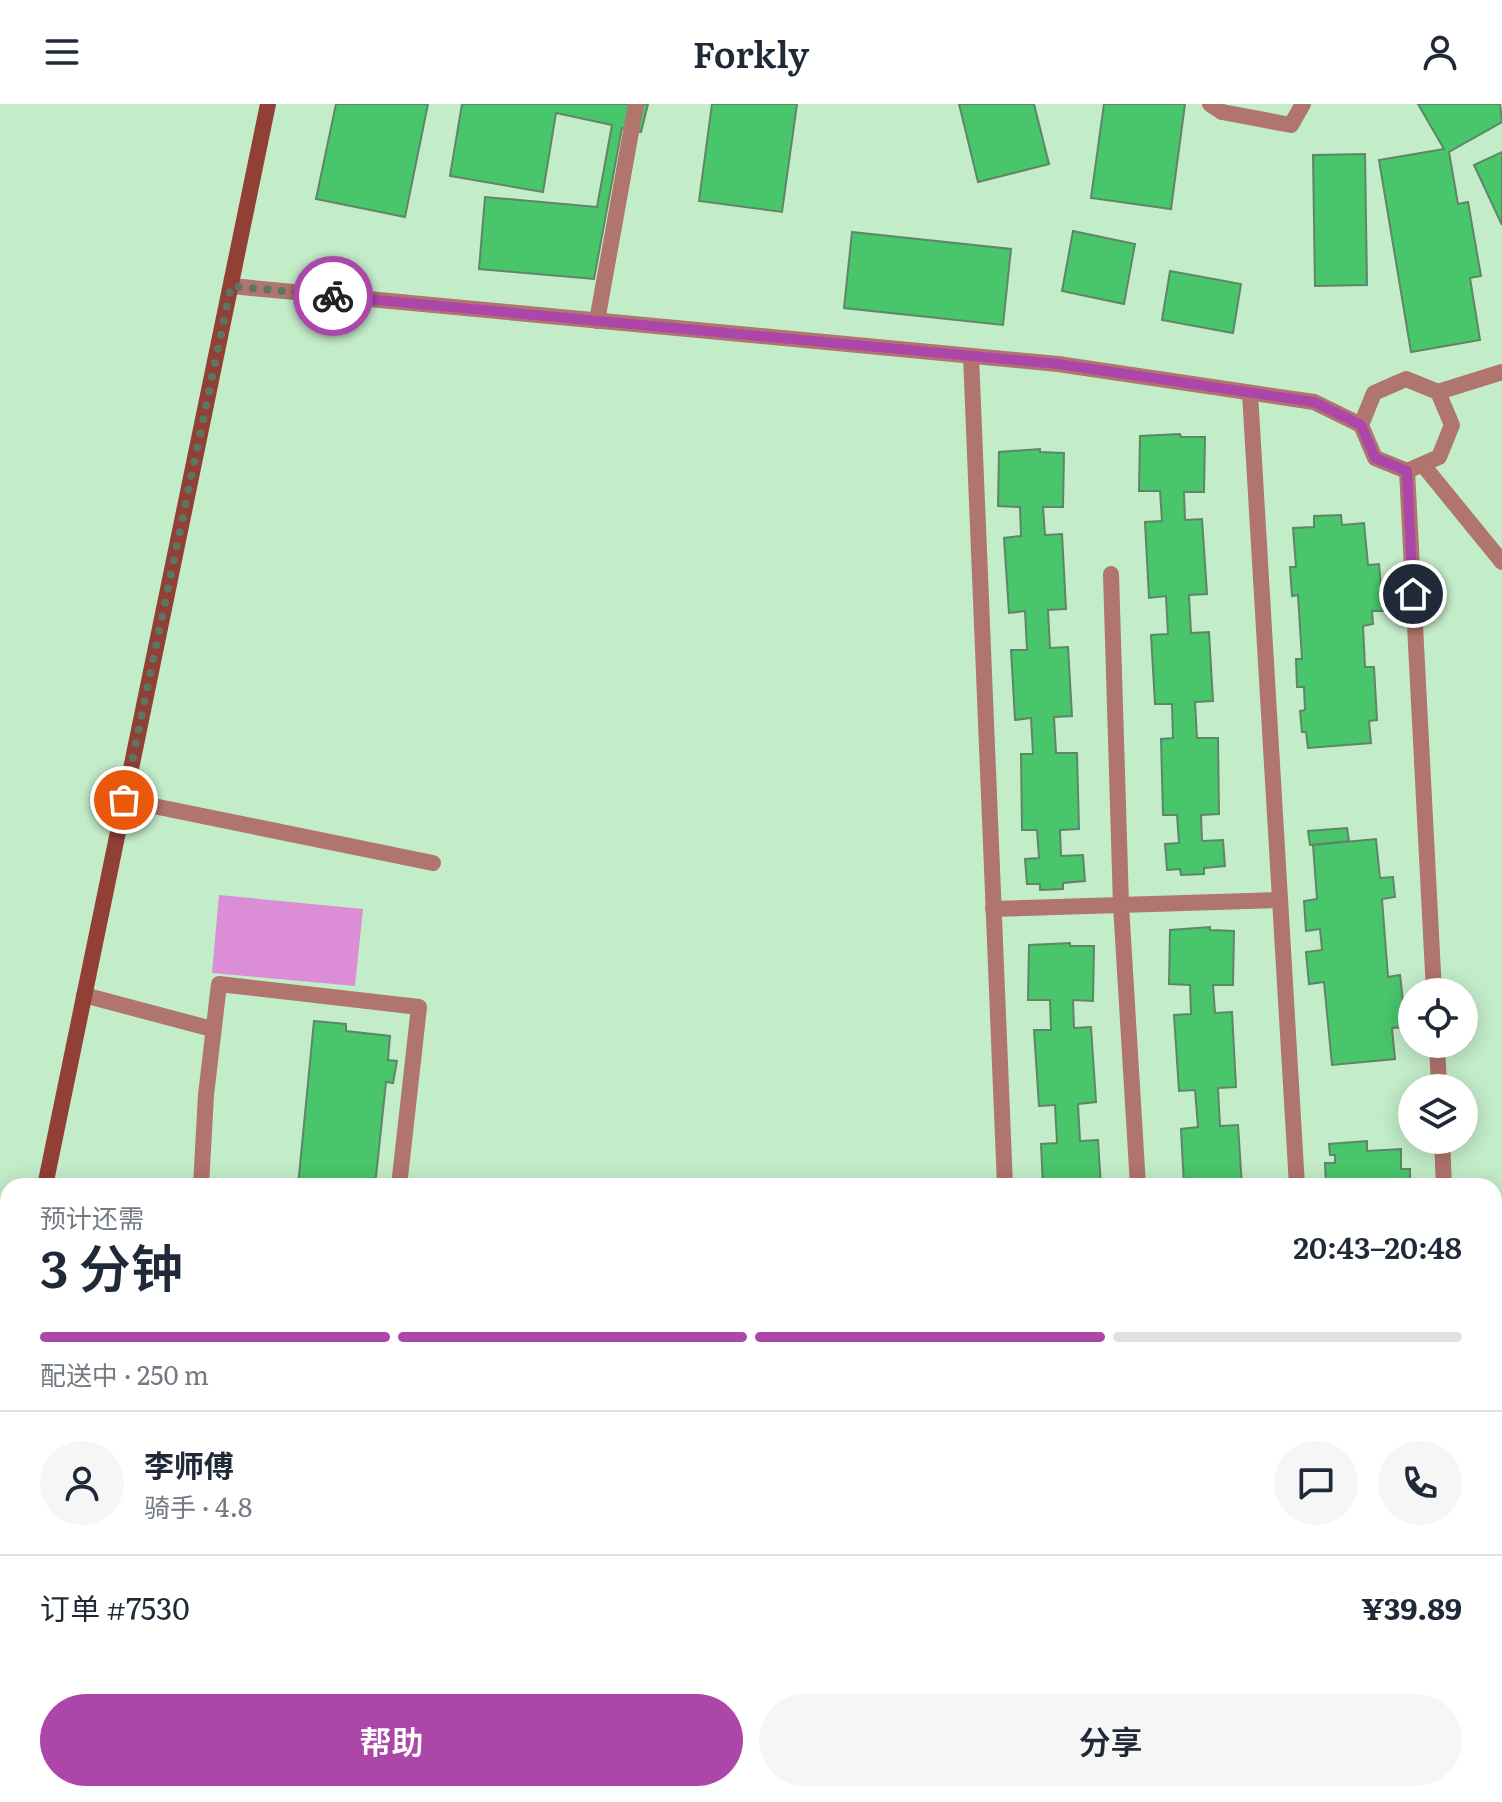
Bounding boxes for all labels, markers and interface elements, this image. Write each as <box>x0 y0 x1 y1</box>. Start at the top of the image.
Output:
text: Forkly <box>693 26 809 79</box>
icon: menu <box>40 30 84 74</box>
icon: person <box>1418 30 1462 74</box>
courier <box>293 256 373 336</box>
icon: bike <box>311 274 355 318</box>
pin <box>1379 560 1447 628</box>
icon: home <box>1391 572 1435 616</box>
pin <box>90 766 158 834</box>
icon: bag <box>102 778 146 822</box>
map controls <box>1398 978 1478 1154</box>
button: locate <box>1398 978 1478 1058</box>
button: layers <box>1398 1074 1478 1154</box>
text: 预计还需 <box>40 1197 144 1236</box>
text: 20:43–20:48 <box>1293 1224 1462 1268</box>
text: 3 分钟 <box>40 1227 183 1304</box>
text: 配送中 · 250 m <box>40 1354 209 1393</box>
button: person <box>40 1441 124 1525</box>
button: chat <box>1274 1441 1358 1525</box>
button: phone <box>1378 1441 1462 1525</box>
text: 李师傅 <box>144 1442 234 1486</box>
text: 骑手 · 4.8 <box>144 1486 252 1525</box>
text: 订单 #7530 <box>40 1585 190 1629</box>
text: ¥39.89 <box>1361 1585 1462 1629</box>
button: 帮助 <box>40 1694 743 1786</box>
button: 分享 <box>759 1694 1462 1786</box>

